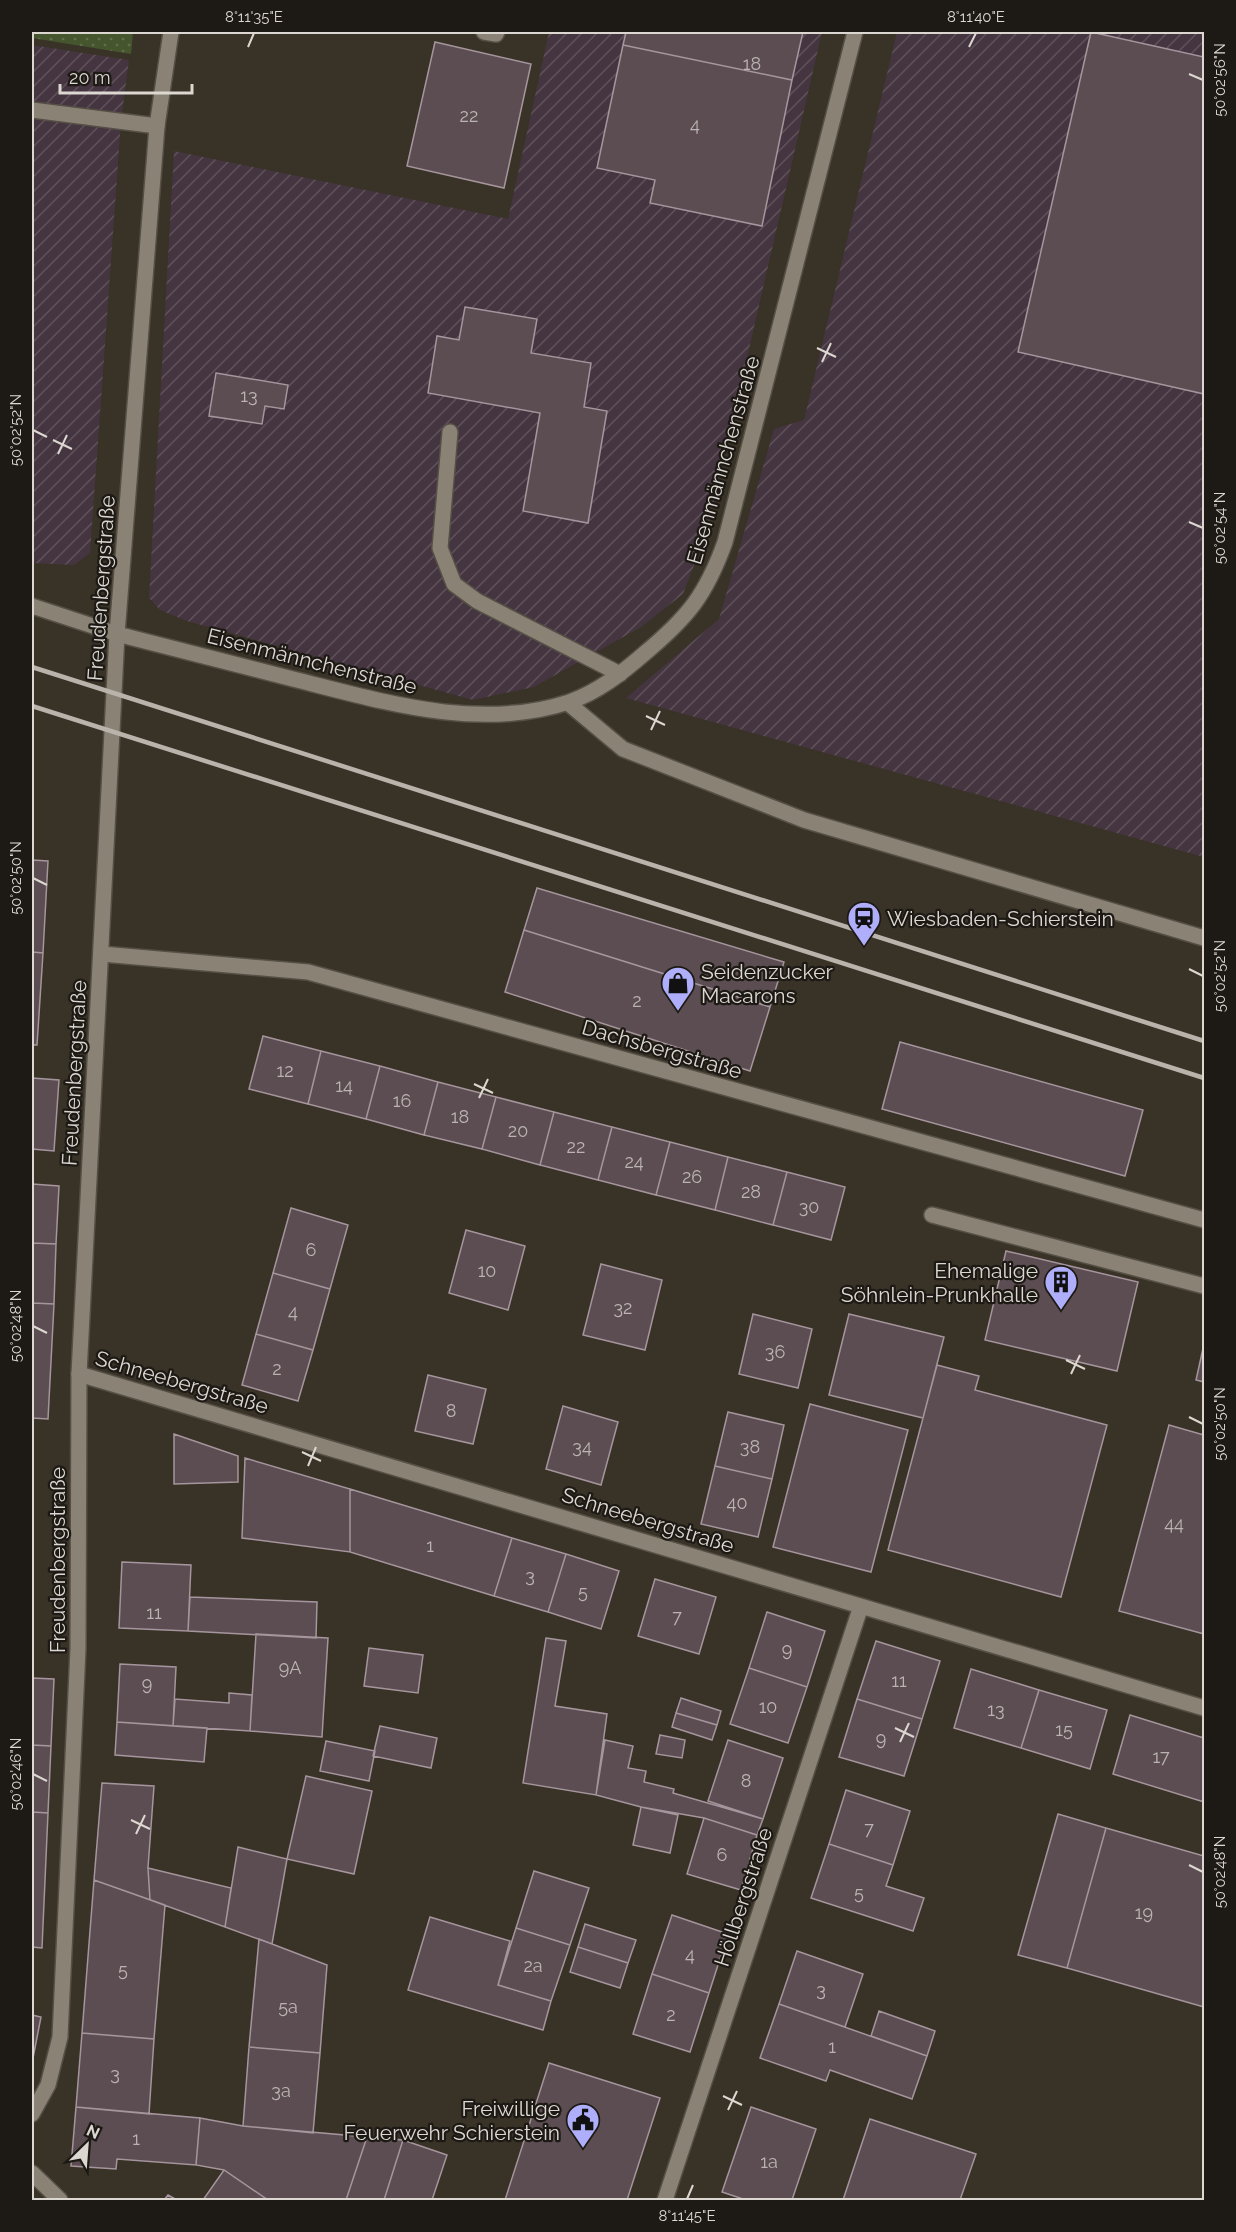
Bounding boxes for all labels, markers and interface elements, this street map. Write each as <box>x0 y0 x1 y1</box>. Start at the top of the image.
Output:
text: 8°11'35"E <box>225 8 283 26</box>
text: 8°11'40"E <box>947 8 1005 26</box>
text: 50°02'56"N <box>1211 43 1229 117</box>
house number: 18 <box>743 53 761 74</box>
scale bar <box>60 57 192 95</box>
text: 20 m <box>69 67 111 88</box>
house number: 22 <box>460 105 478 126</box>
house number: 4 <box>690 114 700 135</box>
street label: Eisenmännchenstraße <box>681 353 765 567</box>
house number: 13 <box>240 385 258 406</box>
text: 50°02'52"N <box>7 394 25 466</box>
text: 50°02'54"N <box>1211 492 1229 564</box>
street label: Freudenbergstraße <box>82 494 120 682</box>
street label: Eisenmännchenstraße <box>204 623 420 699</box>
text: 50°02'50"N <box>7 841 25 915</box>
station icon: Wiesbaden-Schierstein <box>846 900 882 947</box>
place label: Wiesbaden-Schierstein <box>887 906 1114 931</box>
text: 50°02'52"N <box>1211 940 1229 1012</box>
place label: Seidenzucker Macarons <box>701 959 834 1008</box>
shop icon: Seidenzucker Macarons <box>660 965 696 1012</box>
street label: Freudenbergstraße <box>57 979 91 1167</box>
house number: 2 <box>632 990 642 1011</box>
street label: Dachsbergstraße <box>579 1014 745 1084</box>
house number: 12 <box>276 1060 294 1081</box>
house number: 14 <box>335 1075 353 1096</box>
house number: 16 <box>393 1090 411 1111</box>
house number: 18 <box>451 1106 469 1127</box>
house number: 20 <box>508 1120 528 1141</box>
house number: 22 <box>567 1136 585 1157</box>
house number: 24 <box>624 1151 644 1172</box>
house number: 26 <box>682 1166 702 1187</box>
house number: 28 <box>741 1181 761 1202</box>
house number: 30 <box>799 1196 819 1217</box>
house number: 6 <box>306 1239 317 1260</box>
place label: Ehemalige Söhnlein-Prunkhalle <box>841 1258 1038 1307</box>
house number: 10 <box>478 1260 496 1281</box>
building icon: Ehemalige Söhnlein-Prunkhalle <box>1043 1264 1079 1311</box>
text: 50°02'48"N <box>7 1290 25 1362</box>
house number: 32 <box>614 1297 633 1318</box>
house number: 4 <box>288 1301 298 1322</box>
house number: 36 <box>765 1341 785 1362</box>
street label: Schneebergstraße <box>93 1345 271 1419</box>
house number: 2 <box>272 1358 282 1379</box>
text: 50°02'50"N <box>1211 1387 1229 1461</box>
house number: 8 <box>446 1400 456 1421</box>
house number: 34 <box>572 1436 592 1457</box>
house number: 38 <box>740 1436 760 1457</box>
street label: Freudenbergstraße <box>45 1467 70 1653</box>
street label: Schneebergstraße <box>559 1482 737 1558</box>
house number: 40 <box>727 1492 747 1513</box>
house number: 44 <box>1164 1513 1184 1534</box>
house number: 1 <box>426 1535 434 1556</box>
house number: 3 <box>525 1565 535 1586</box>
house number: 5 <box>578 1581 588 1602</box>
house number: 11 <box>146 1602 162 1623</box>
house number: 7 <box>672 1606 682 1627</box>
house number: 9 <box>782 1639 792 1660</box>
house number: 9A <box>279 1657 301 1678</box>
house number: 11 <box>891 1670 907 1691</box>
house number: 9 <box>142 1673 152 1694</box>
house number: 10 <box>759 1696 777 1717</box>
house number: 13 <box>987 1699 1005 1720</box>
house number: 15 <box>1055 1719 1073 1740</box>
house number: 9 <box>876 1728 886 1749</box>
text: 50°02'46"N <box>7 1738 25 1810</box>
house number: 17 <box>1152 1746 1170 1767</box>
house number: 8 <box>741 1770 751 1791</box>
house number: 7 <box>864 1818 874 1839</box>
street label: Höllbergstraße <box>709 1824 777 1970</box>
text: 50°02'48"N <box>1211 1836 1229 1908</box>
house number: 6 <box>717 1844 728 1865</box>
house number: 5 <box>854 1882 864 1903</box>
house number: 19 <box>1135 1902 1153 1923</box>
house number: 4 <box>685 1944 695 1965</box>
house number: 2a <box>523 1955 543 1976</box>
house number: 5 <box>118 1959 128 1980</box>
house number: 3 <box>816 1979 826 2000</box>
house number: 5a <box>278 1996 298 2017</box>
house number: 2 <box>666 2004 676 2025</box>
house number: 1 <box>828 2036 836 2057</box>
house number: 3 <box>110 2063 120 2084</box>
house number: 3a <box>271 2080 291 2101</box>
place label: Freiwillige Feuerwehr Schierstein <box>343 2096 560 2145</box>
public building icon: Freiwillige Feuerwehr Schierstein <box>565 2102 601 2149</box>
north arrow <box>57 2115 117 2175</box>
text: N <box>84 2121 103 2143</box>
house number: 1 <box>132 2128 140 2149</box>
house number: 1a <box>760 2151 778 2172</box>
text: 8°11'45"E <box>658 2207 716 2225</box>

